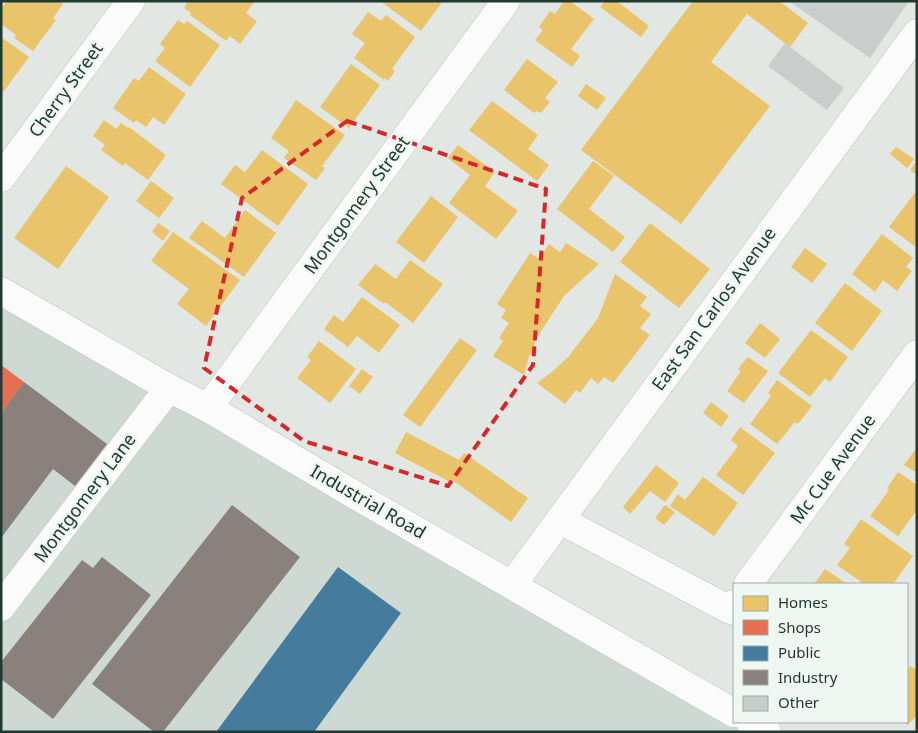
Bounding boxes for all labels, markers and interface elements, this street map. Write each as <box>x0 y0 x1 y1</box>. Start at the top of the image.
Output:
street label: Cherry Street <box>23 37 108 142</box>
street label: Montgomery Street <box>298 130 415 278</box>
street label: East San Carlos Avenue <box>646 222 781 395</box>
street label: Mc Cue Avenue <box>784 409 880 528</box>
street label: Montgomery Lane <box>28 428 141 567</box>
street label: Industrial Road <box>307 458 430 544</box>
legend <box>733 583 908 723</box>
text: Homes <box>778 592 828 612</box>
text: Shops <box>778 617 821 637</box>
text: Public <box>778 642 821 662</box>
text: Industry <box>778 667 838 687</box>
text: Other <box>778 692 819 712</box>

